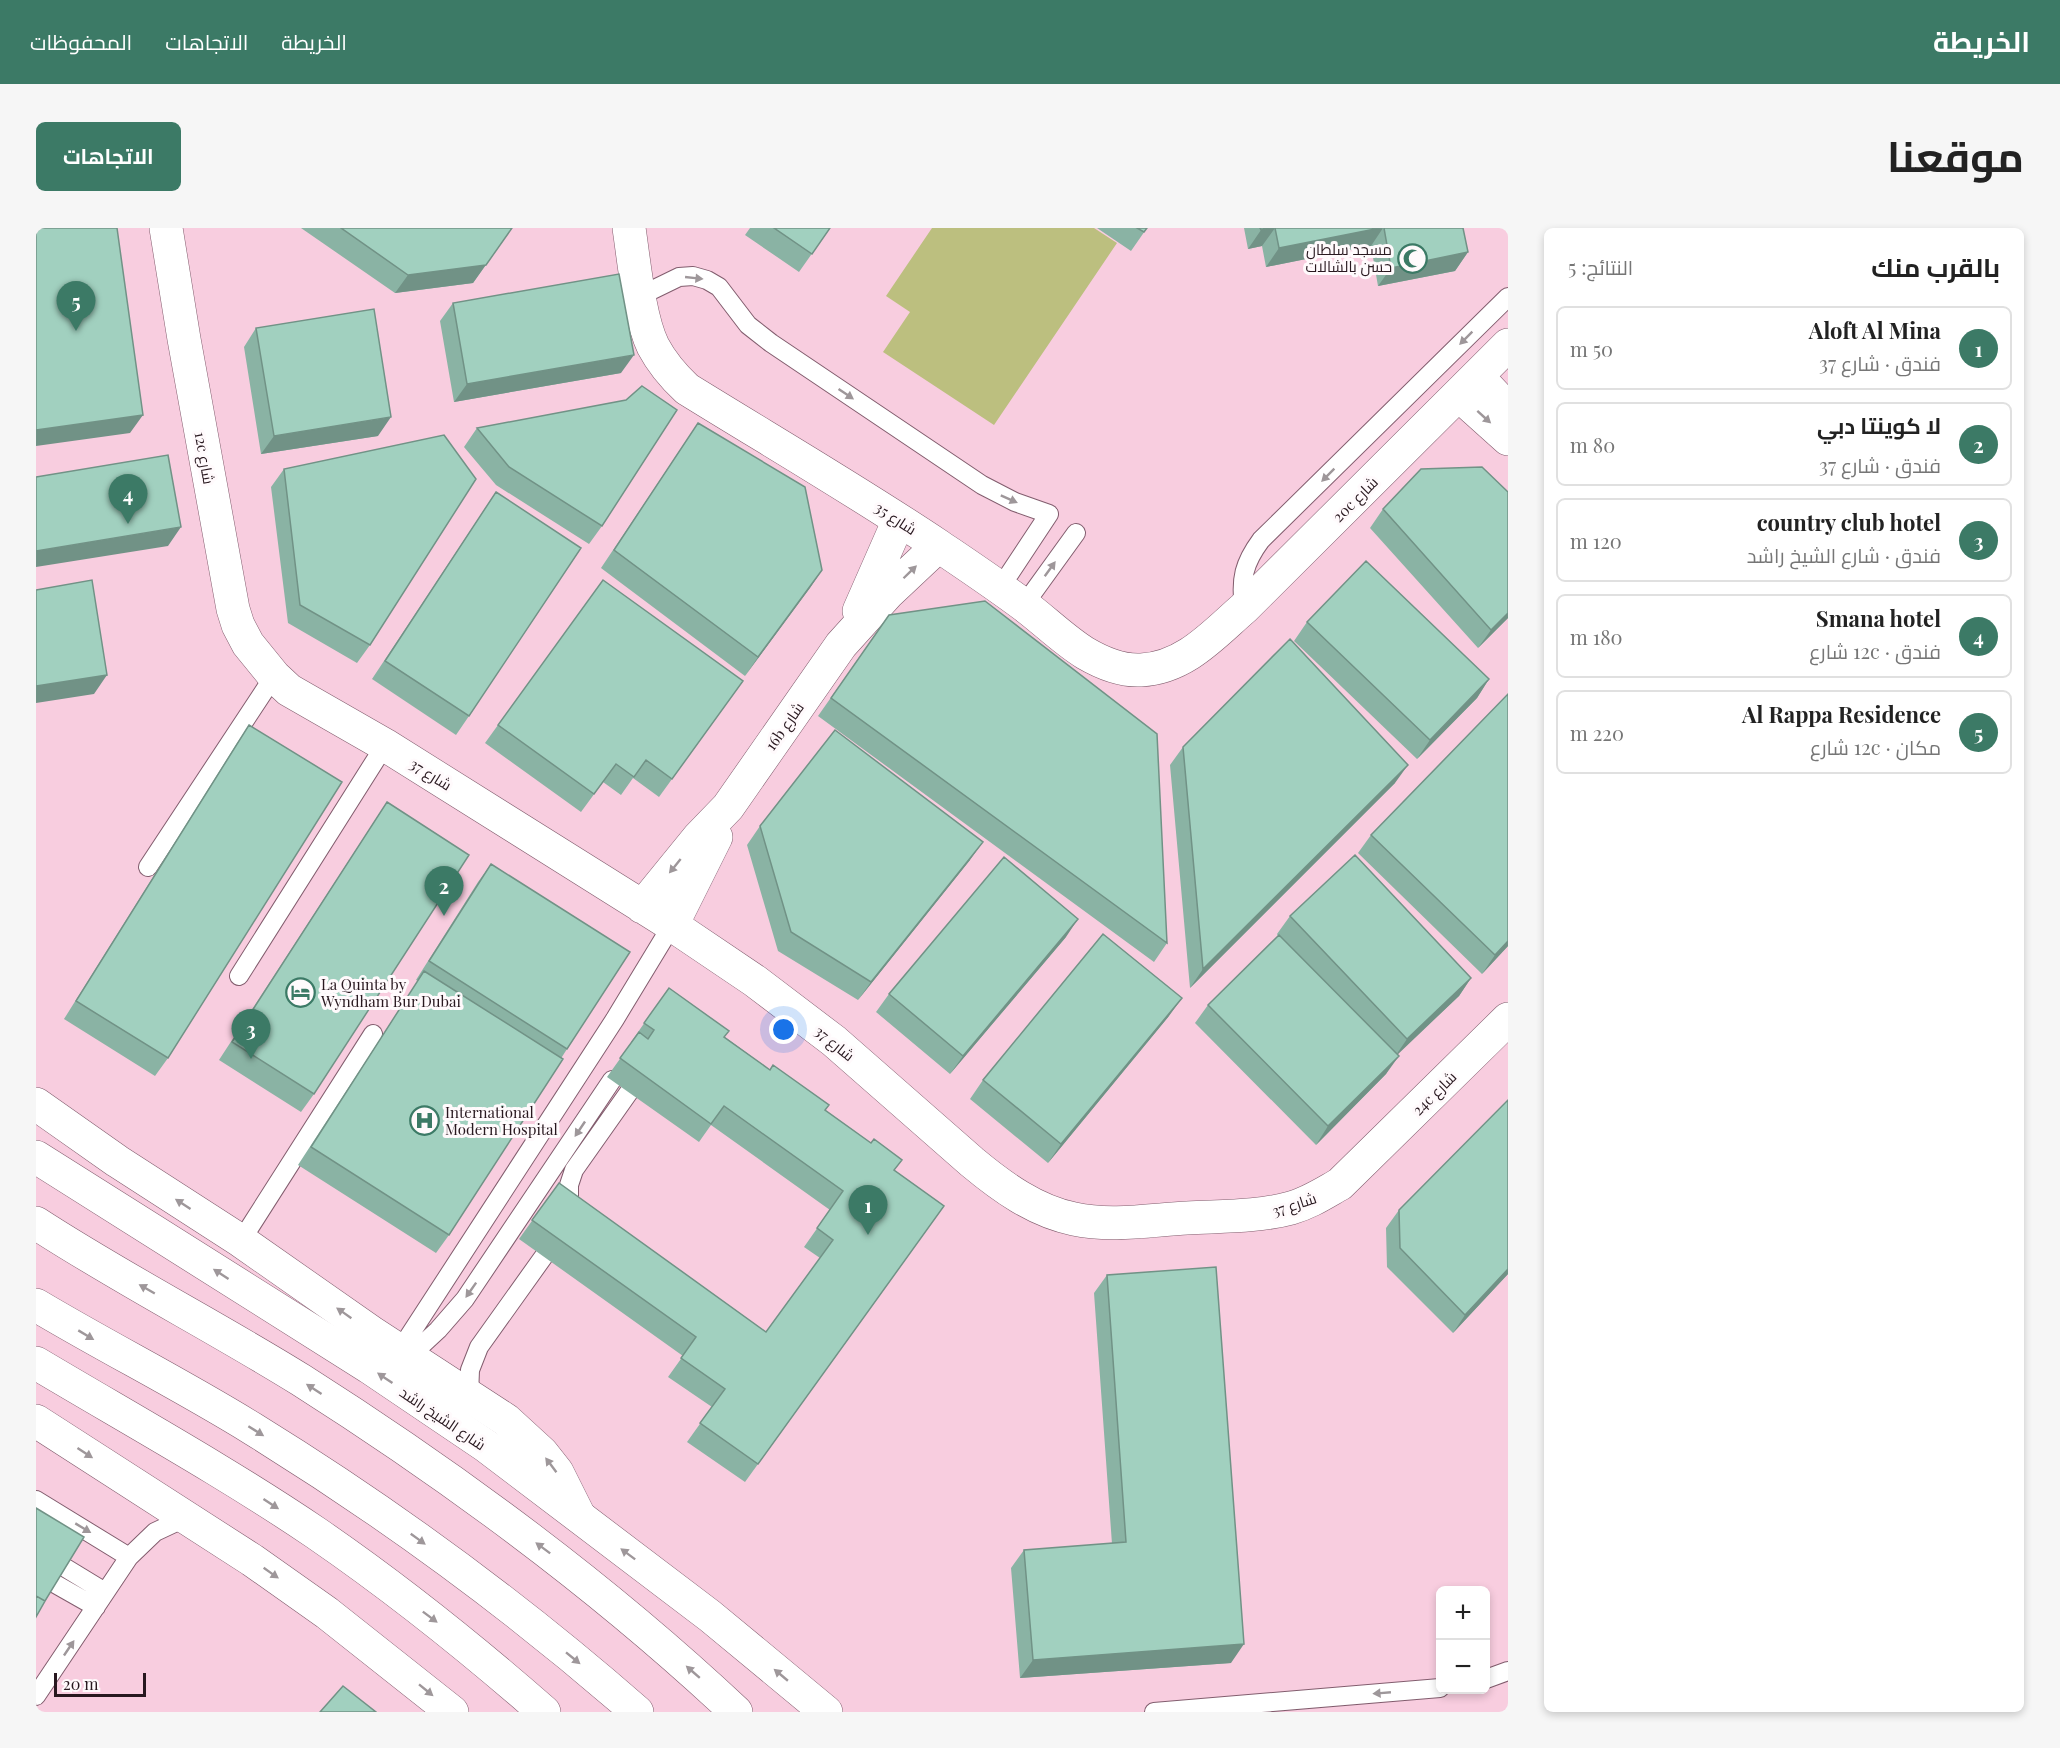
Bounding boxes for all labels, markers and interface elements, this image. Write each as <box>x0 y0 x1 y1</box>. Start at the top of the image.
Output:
text: الخريطة <box>1933 22 2030 59</box>
text: المحفوظات <box>30 27 132 55</box>
text: الاتجاهات <box>165 27 248 55</box>
text: الخريطة <box>281 27 347 55</box>
button: الاتجاهات <box>36 122 181 191</box>
text: موقعنا <box>1887 127 2024 183</box>
place label: مسجد سلطان حسن بالشالات <box>1305 239 1392 277</box>
mosque icon: مسجد سلطان حسن بالشالات <box>1397 242 1429 274</box>
text: بالقرب منك <box>1871 249 2000 284</box>
text: النتائج: 5 <box>1568 253 1633 280</box>
one-way arrow <box>685 273 704 283</box>
pin: 5 <box>56 282 96 331</box>
text: Aloft Al Mina <box>1809 315 1941 345</box>
one-way arrow <box>1460 330 1474 344</box>
text: 50 m <box>1570 335 1613 362</box>
text: 1 <box>1975 335 1982 362</box>
text: فندق · شارع 37 <box>1819 349 1941 376</box>
one-way arrow <box>837 388 853 400</box>
one-way arrow <box>1476 410 1491 423</box>
text: لا كوينتا دبي <box>1817 410 1941 440</box>
street label: 12c شارع <box>189 430 219 486</box>
text: 80 m <box>1570 431 1615 458</box>
text: 2 <box>1973 431 1984 458</box>
text: فندق · شارع 37 <box>1819 451 1941 478</box>
one-way arrow <box>1321 467 1335 481</box>
street label: 20c شارع <box>1328 472 1383 527</box>
pin: 4 <box>108 474 148 524</box>
one-way arrow <box>1001 495 1018 504</box>
street label: شارع 35 <box>870 497 921 541</box>
text: country club hotel <box>1757 507 1941 537</box>
text: 120 m <box>1570 527 1622 554</box>
text: 3 <box>1974 527 1983 554</box>
text: فندق · شارع الشيخ راشد <box>1747 541 1941 568</box>
one-way arrow <box>1044 562 1056 578</box>
one-way arrow <box>903 565 917 579</box>
text: Smana hotel <box>1816 603 1941 633</box>
text: 180 m <box>1570 623 1623 650</box>
text: 4 <box>1973 623 1984 650</box>
text: فندق · 12c شارع <box>1809 637 1941 664</box>
street label: 16b شارع <box>760 698 809 755</box>
text: Al Rappa Residence <box>1742 699 1941 729</box>
text: 220 m <box>1570 719 1624 746</box>
text: 5 <box>1974 719 1983 746</box>
text: مكان · 12c شارع <box>1810 733 1941 760</box>
street label: شارع 37 <box>405 753 456 796</box>
one-way arrow <box>669 859 682 874</box>
pin: 2 <box>424 866 464 916</box>
place label: La Quinta by Wyndham Bur Dubai <box>320 974 461 1011</box>
hotel icon: La Quinta by Wyndham Bur Dubai <box>284 977 316 1009</box>
pin: 3 <box>232 1010 270 1059</box>
your location <box>769 1015 798 1044</box>
street label: شارع 37 <box>810 1021 859 1067</box>
street label: 24c شارع <box>1408 1067 1462 1121</box>
place label: International Modern Hospital <box>445 1102 558 1139</box>
hospital icon: International Modern Hospital <box>408 1105 440 1137</box>
one-way arrow <box>574 1120 585 1137</box>
pin: 1 <box>848 1186 888 1235</box>
street label: شارع 37 <box>1269 1187 1319 1222</box>
one-way arrow <box>175 1198 191 1209</box>
one-way arrow <box>212 1268 229 1279</box>
one-way arrow <box>465 1282 477 1298</box>
one-way arrow <box>138 1284 155 1294</box>
one-way arrow <box>336 1308 352 1319</box>
one-way arrow <box>78 1330 95 1340</box>
one-way arrow <box>378 1372 394 1384</box>
street label: شارع الشيخ راشد <box>395 1382 490 1456</box>
one-way arrow <box>306 1384 322 1395</box>
one-way arrow <box>248 1425 264 1436</box>
one-way arrow <box>77 1448 93 1459</box>
one-way arrow <box>545 1457 557 1473</box>
one-way arrow <box>263 1499 279 1510</box>
one-way arrow <box>75 1523 91 1534</box>
one-way arrow <box>410 1533 426 1545</box>
one-way arrow <box>535 1542 551 1554</box>
one-way arrow <box>621 1548 636 1560</box>
one-way arrow <box>262 1567 278 1579</box>
map controls <box>1436 1586 1490 1694</box>
button: + <box>1436 1586 1490 1640</box>
one-way arrow <box>422 1611 438 1623</box>
one-way arrow <box>63 1640 74 1656</box>
button: − <box>1436 1640 1490 1694</box>
one-way arrow <box>565 1651 581 1664</box>
one-way arrow <box>685 1666 701 1679</box>
one-way arrow <box>773 1668 789 1681</box>
scale bar <box>54 1670 146 1698</box>
text: 20 m <box>63 1673 98 1694</box>
one-way arrow <box>418 1684 434 1697</box>
one-way arrow <box>1373 1689 1392 1698</box>

